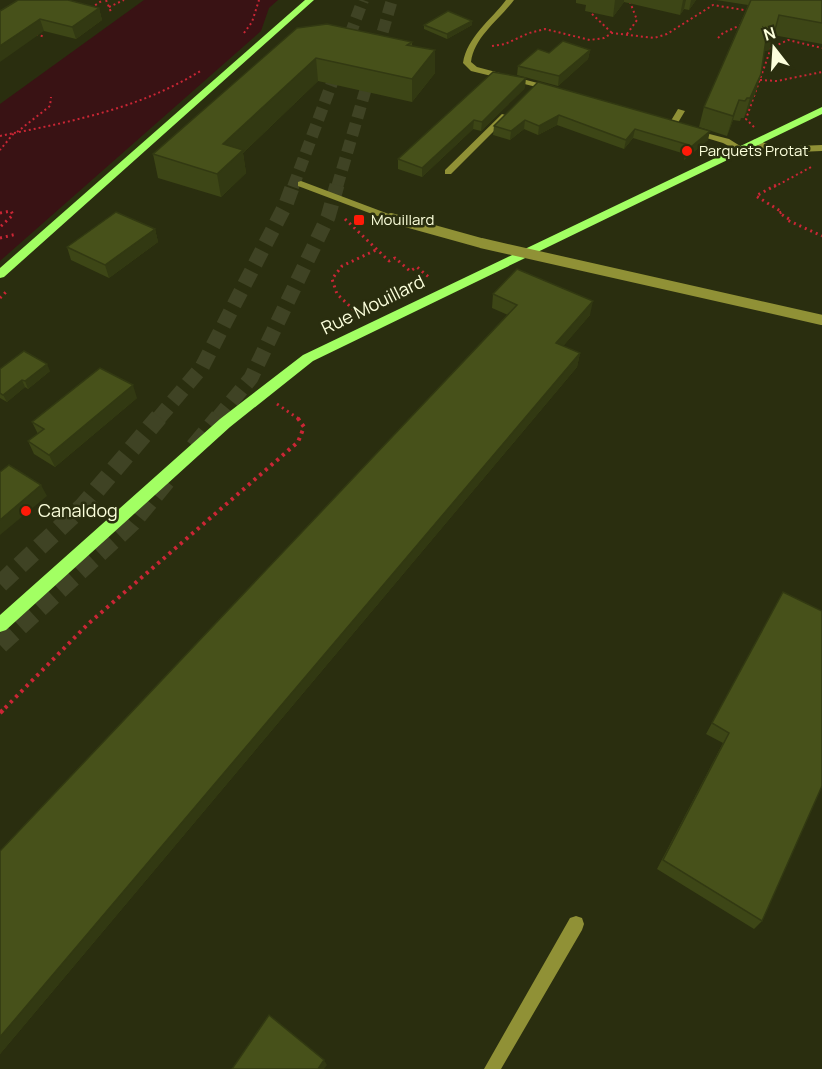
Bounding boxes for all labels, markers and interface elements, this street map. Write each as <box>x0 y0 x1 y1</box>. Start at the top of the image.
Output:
north arrow <box>744 18 804 78</box>
text: N <box>761 21 778 46</box>
place label: Parquets Protat <box>699 140 808 161</box>
marker: Parquets Protat <box>680 144 694 158</box>
place label: Mouillard <box>371 209 434 230</box>
marker: Mouillard <box>352 213 366 227</box>
street label: Rue Mouillard <box>317 269 428 339</box>
place label: Canaldog <box>38 498 118 522</box>
marker: Canaldog <box>19 504 33 518</box>

